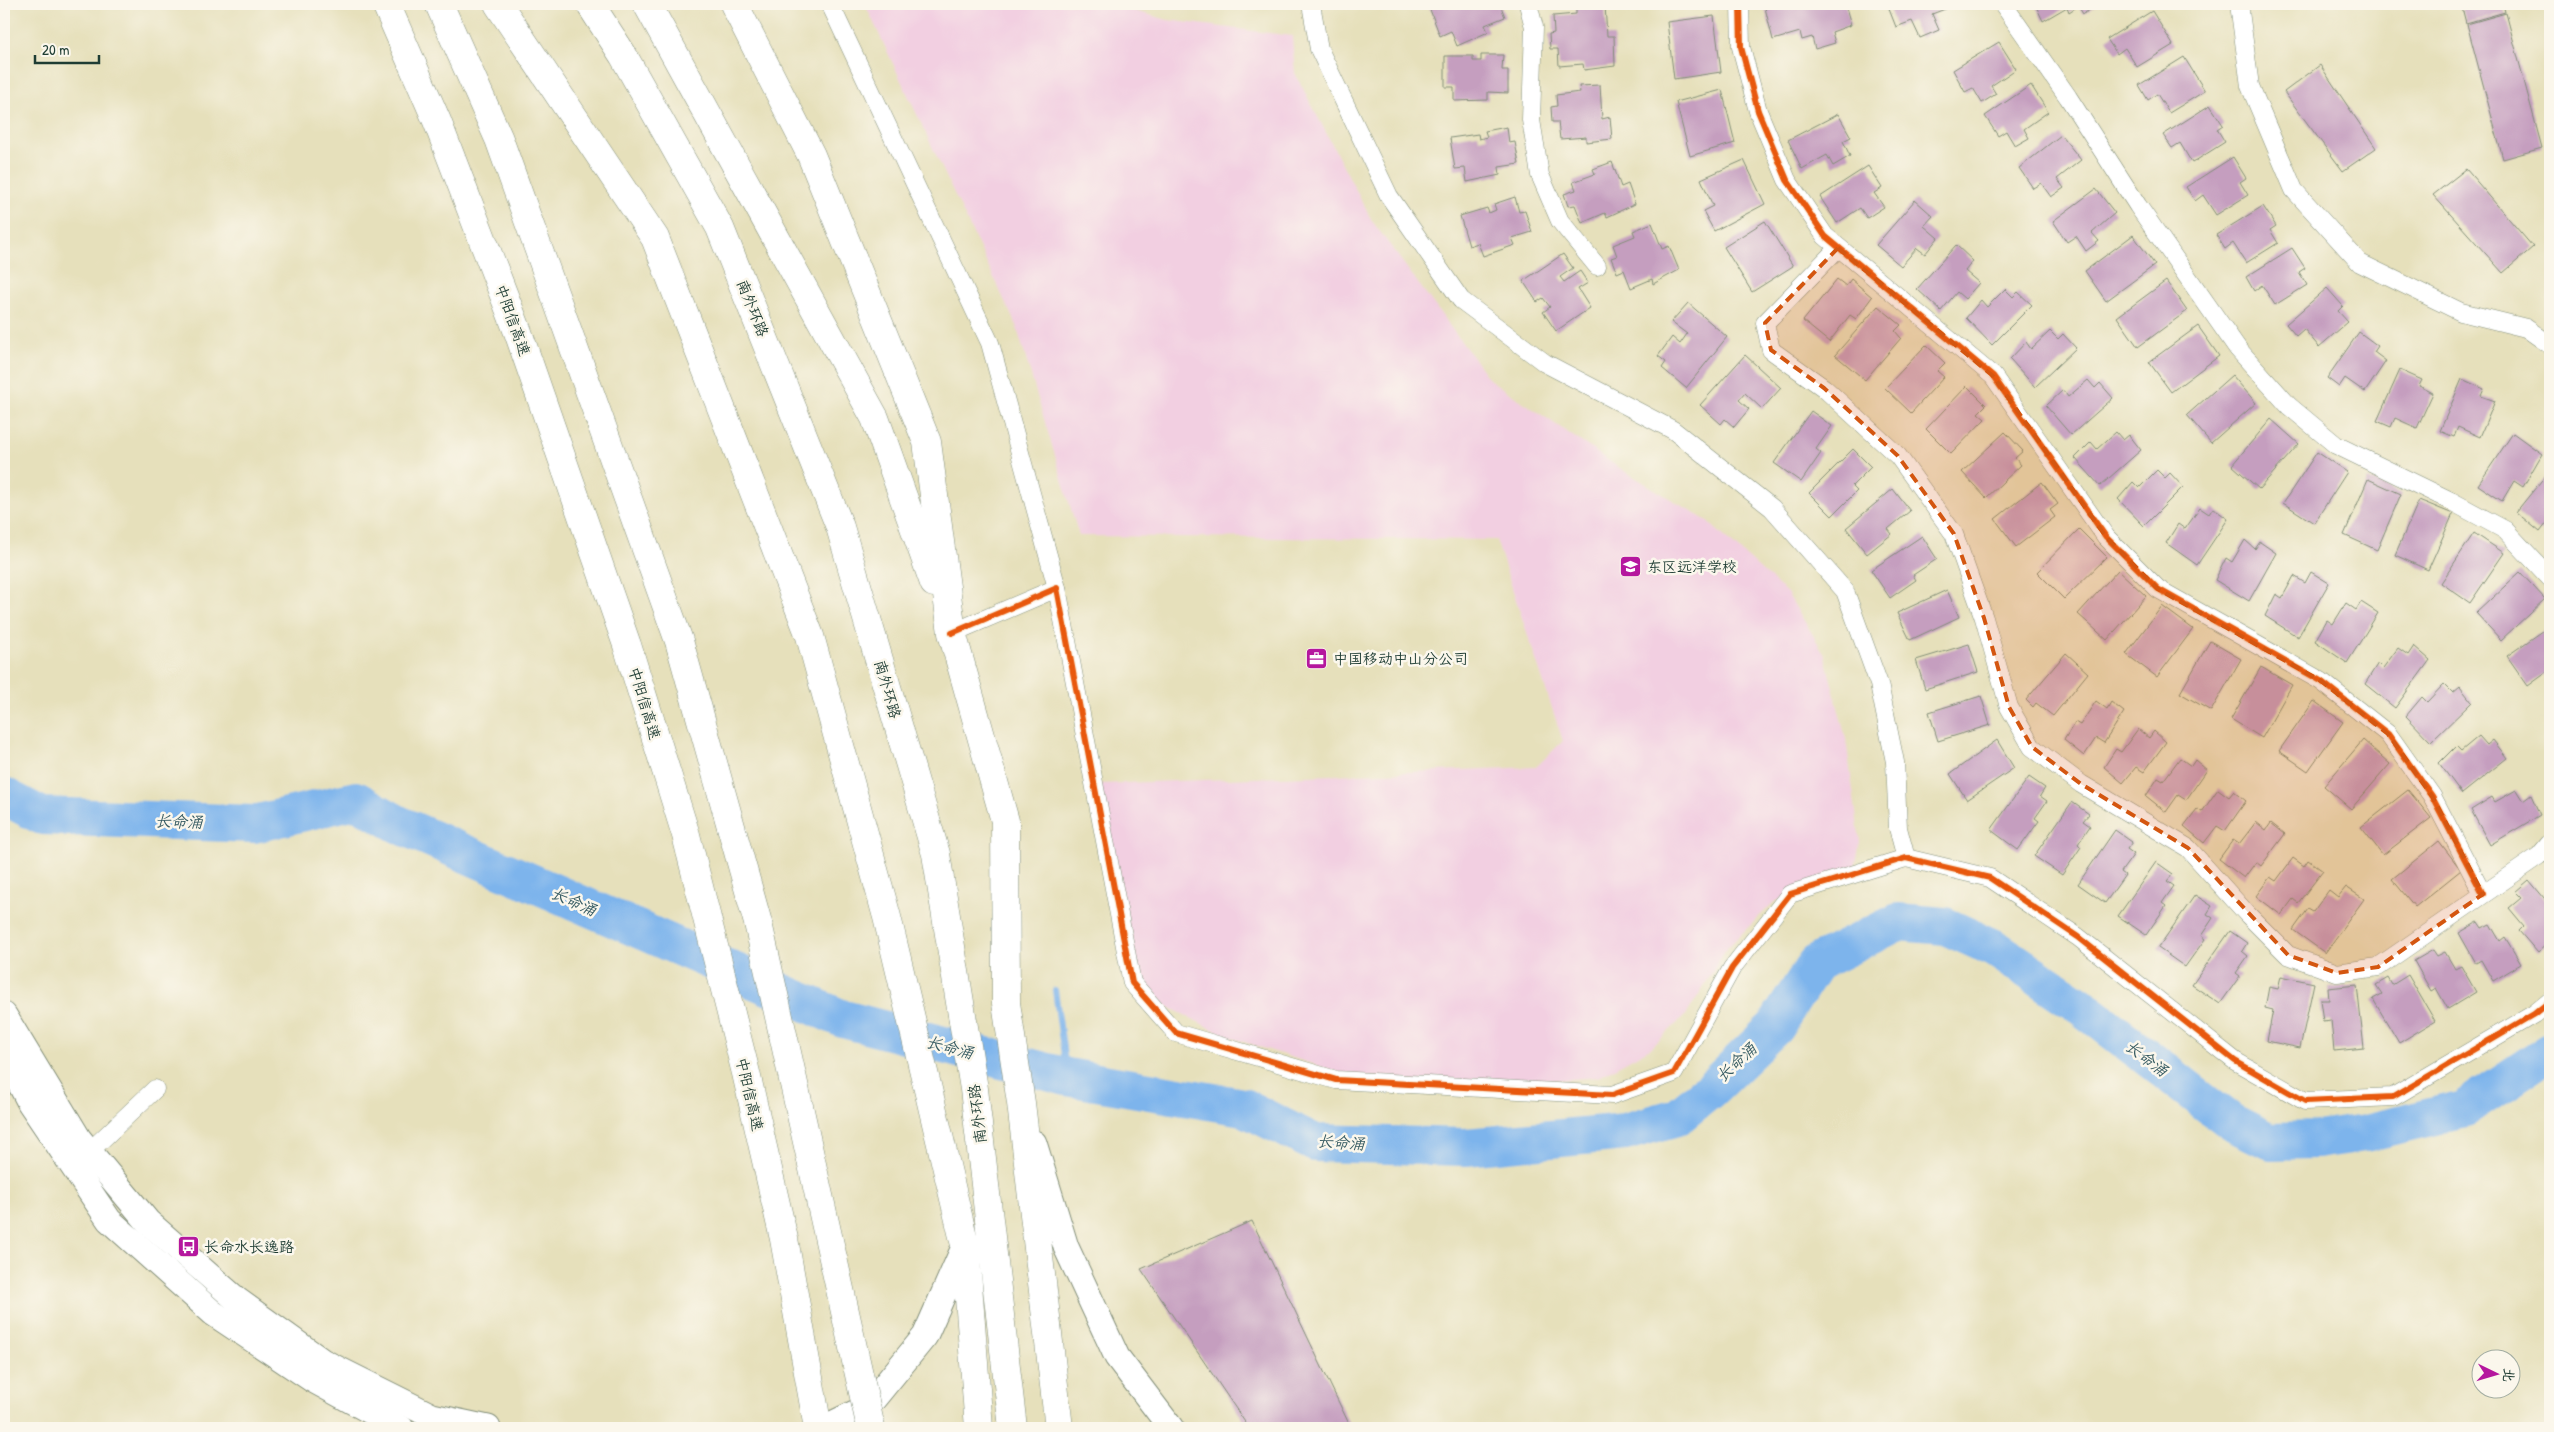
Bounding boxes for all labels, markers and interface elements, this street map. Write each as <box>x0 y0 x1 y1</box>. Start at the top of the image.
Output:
scale bar <box>35 32 99 64</box>
text: 20 m <box>42 39 69 60</box>
street label: 南外环路 <box>732 276 774 340</box>
street label: 中阳信高速 <box>490 281 536 359</box>
school or university icon: 东区远洋学校 <box>1619 554 1643 578</box>
place label: 东区远洋学校 <box>1647 556 1737 577</box>
office icon: 中国移动中山分公司 <box>1305 646 1329 670</box>
place label: 中国移动中山分公司 <box>1333 648 1468 669</box>
street label: 南外环路 <box>870 657 906 721</box>
street label: 中阳信高速 <box>624 664 666 742</box>
water label: 长命涌 <box>155 809 204 833</box>
water label: 长命涌 <box>548 881 601 921</box>
water label: 长命涌 <box>924 1030 977 1064</box>
water label: 长命涌 <box>2121 1035 2174 1082</box>
water label: 长命涌 <box>1711 1037 1762 1086</box>
street label: 中阳信高速 <box>731 1055 769 1133</box>
street label: 南外环路 <box>963 1083 991 1145</box>
water label: 长命涌 <box>1316 1129 1367 1155</box>
bus stop icon: 长命水长逸路 <box>176 1234 200 1258</box>
place label: 长命水长逸路 <box>204 1236 294 1257</box>
north arrow <box>2472 1350 2522 1400</box>
text: 北 <box>2499 1367 2520 1383</box>

